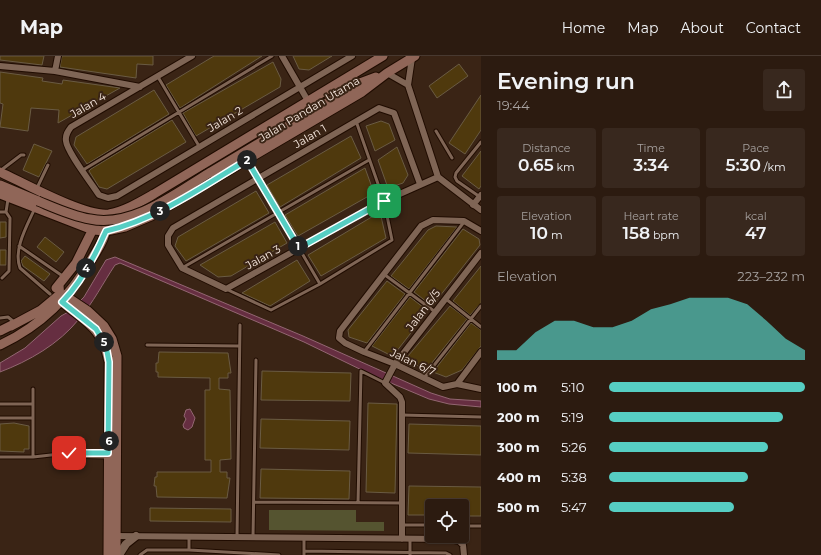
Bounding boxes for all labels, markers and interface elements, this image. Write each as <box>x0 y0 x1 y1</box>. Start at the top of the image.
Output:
text: Map <box>20 16 63 39</box>
text: Home <box>562 19 605 37</box>
text: Map <box>627 19 658 37</box>
text: About <box>680 19 724 37</box>
text: Contact <box>746 19 801 37</box>
text: Evening run <box>497 68 635 95</box>
button: share <box>763 69 805 111</box>
street label: Jalan Pandan Utama <box>255 73 362 145</box>
street label: Jalan 4 <box>67 89 109 121</box>
text: 19:44 <box>497 97 530 113</box>
street label: Jalan 2 <box>204 103 245 135</box>
street label: Jalan 1 <box>290 121 329 151</box>
text: Distance <box>522 141 570 155</box>
text: Time <box>637 141 665 155</box>
text: Pace <box>742 141 769 155</box>
pin: 2 <box>237 150 257 170</box>
text: 2 <box>244 153 250 167</box>
text: 0.65 <box>518 155 554 175</box>
text: 3:34 <box>633 155 669 175</box>
text: 5:30 <box>726 155 761 175</box>
text: km <box>554 160 575 174</box>
text: /km <box>761 160 786 174</box>
pin <box>367 184 401 218</box>
icon: arrive <box>373 190 395 212</box>
pin: 3 <box>150 201 170 221</box>
text: 3 <box>157 204 163 218</box>
text: Elevation <box>521 209 572 223</box>
text: Heart rate <box>623 209 679 223</box>
text: kcal <box>745 209 767 223</box>
text: 10 <box>530 223 548 243</box>
text: 158 <box>623 223 650 243</box>
text: 47 <box>745 223 766 243</box>
text: m <box>548 228 563 242</box>
text: bpm <box>650 228 679 242</box>
pin: 1 <box>288 236 308 256</box>
text: 1 <box>296 239 300 253</box>
street label: Jalan 3 <box>242 242 283 273</box>
pin: 4 <box>76 258 96 278</box>
text: 4 <box>82 261 90 275</box>
text: Elevation <box>497 268 557 284</box>
text: 223–232 m <box>737 268 805 284</box>
street label: Jalan 6/5 <box>402 286 443 334</box>
pin: 5 <box>94 332 114 352</box>
text: 5 <box>101 335 107 349</box>
street label: Jalan 6/7 <box>387 345 438 379</box>
text: 100 m <box>497 379 537 395</box>
text: 5:10 <box>561 379 584 395</box>
text: 200 m <box>497 409 540 425</box>
text: 5:19 <box>561 409 584 425</box>
pin: 6 <box>99 431 119 451</box>
text: 6 <box>105 434 113 448</box>
pin <box>52 436 86 470</box>
text: 300 m <box>497 439 540 455</box>
text: 5:26 <box>561 439 586 455</box>
icon: check <box>58 442 80 464</box>
text: 400 m <box>497 469 541 485</box>
text: 5:38 <box>561 469 587 485</box>
map controls <box>425 499 469 543</box>
button: locate <box>425 499 469 543</box>
text: 500 m <box>497 499 540 515</box>
text: 5:47 <box>561 499 587 515</box>

